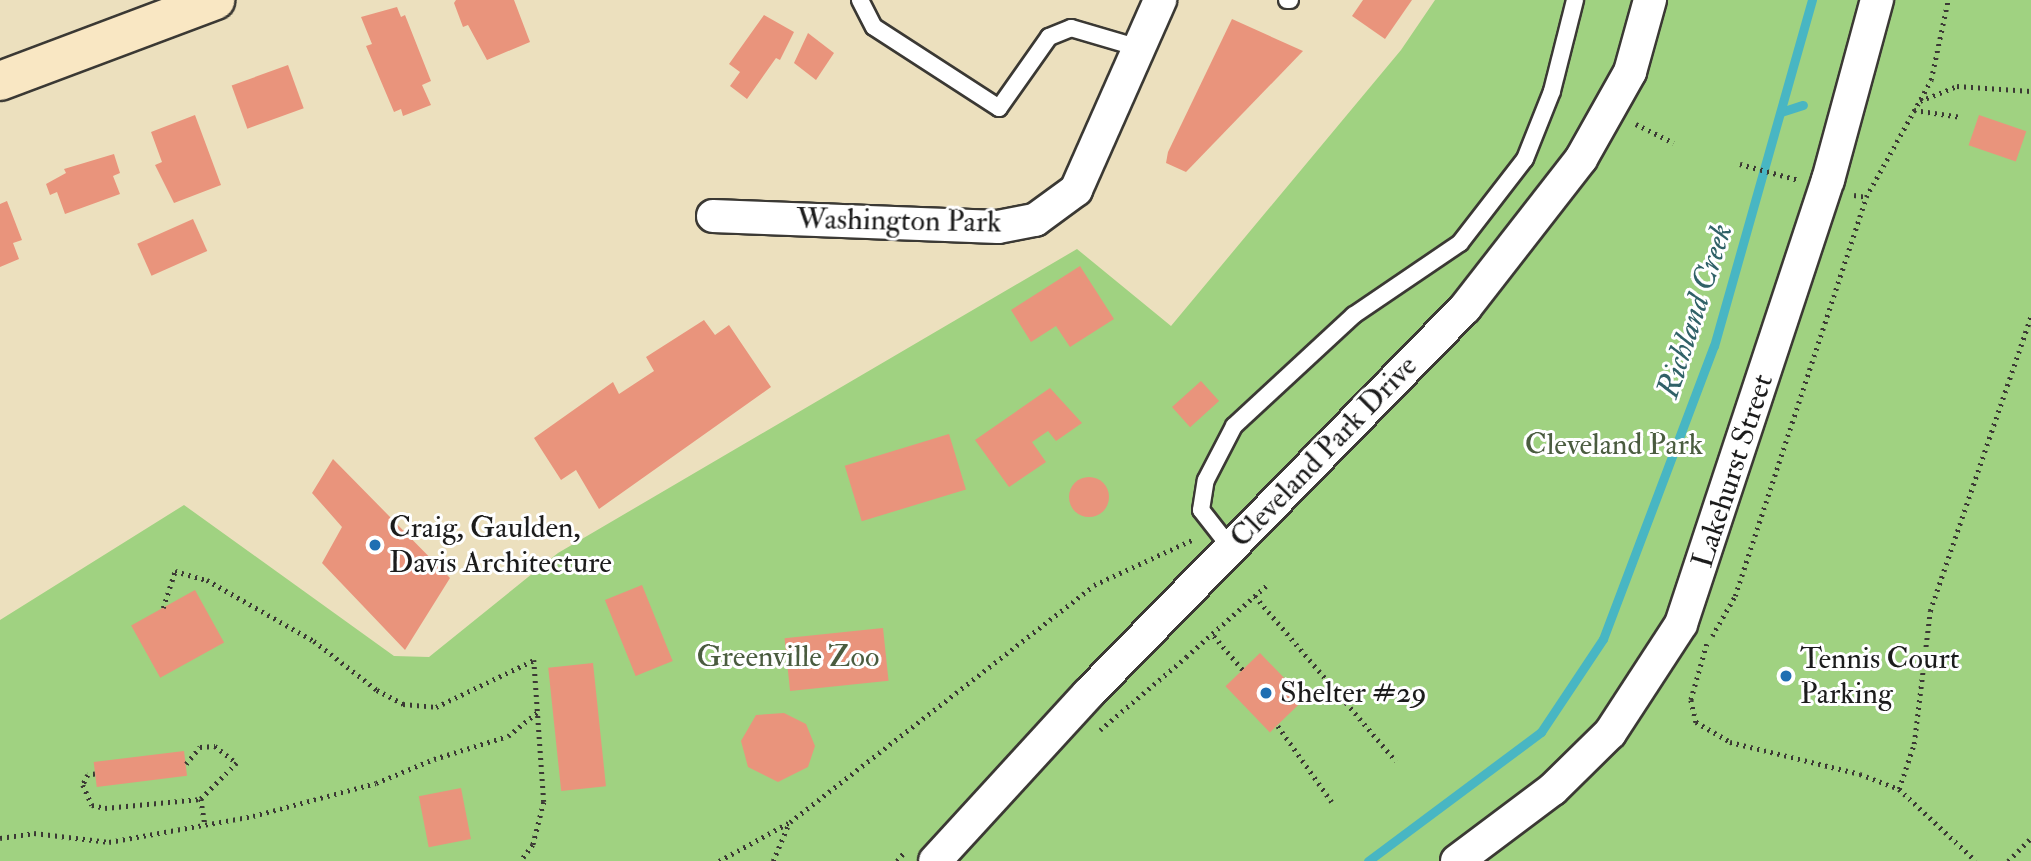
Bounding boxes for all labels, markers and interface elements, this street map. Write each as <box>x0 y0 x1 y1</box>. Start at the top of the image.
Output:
street label: Washington Park <box>796 201 1002 241</box>
water label: Richland Creek <box>1649 219 1741 403</box>
street label: Cleveland Park Drive <box>1223 348 1425 556</box>
street label: Lakehurst Street <box>1685 370 1781 572</box>
park label: Cleveland Park <box>1525 427 1703 463</box>
place label: Craig, Gaulden, Davis Architecture <box>389 510 612 580</box>
marker: Craig, Gaulden, Davis Architecture <box>367 537 383 553</box>
park label: Greenville Zoo <box>697 639 879 675</box>
place label: Tennis Court Parking <box>1800 641 1959 712</box>
marker: Tennis Court Parking <box>1778 668 1794 684</box>
place label: Shelter #29 <box>1280 675 1427 711</box>
marker: Shelter #29 <box>1258 685 1274 701</box>

